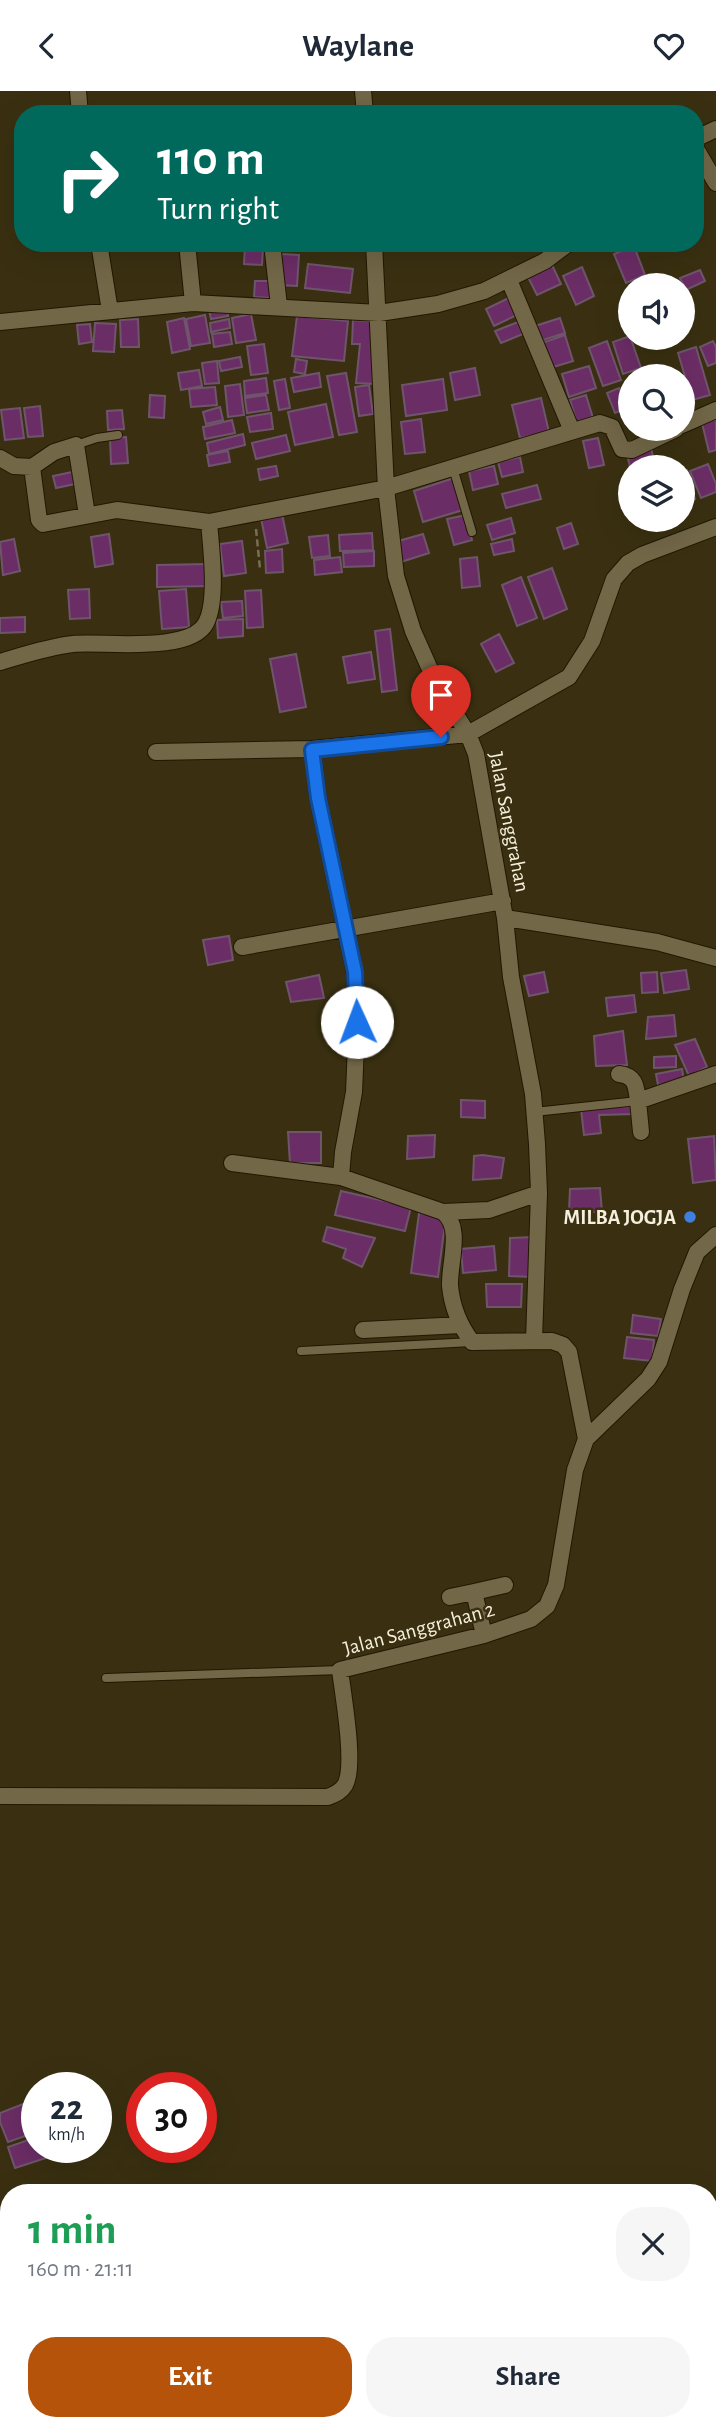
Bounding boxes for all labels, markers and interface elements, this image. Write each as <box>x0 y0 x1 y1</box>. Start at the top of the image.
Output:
icon: back <box>28 27 66 65</box>
icon: heart <box>650 27 688 65</box>
text: Waylane <box>302 30 414 62</box>
icon: right <box>42 133 133 224</box>
text: 110 m <box>157 135 265 184</box>
text: Turn right <box>157 193 279 225</box>
map controls <box>618 273 695 532</box>
button: sound <box>618 273 695 350</box>
button: search <box>618 364 695 441</box>
button: layers <box>618 455 695 532</box>
pin <box>411 665 471 737</box>
icon: arrive <box>422 676 460 714</box>
street label: Jalan Sanggrahan <box>485 750 533 894</box>
position arrow <box>320 985 394 1059</box>
place label: MILBA JOGJA <box>564 1207 676 1228</box>
marker: MILBA JOGJA <box>682 1209 698 1225</box>
street label: Jalan Sanggrahan 2 <box>341 1599 497 1659</box>
speed limit sign: 30 <box>126 2072 217 2163</box>
text: 22 <box>50 2091 83 2126</box>
text: km/h <box>48 2126 85 2144</box>
button: close <box>616 2207 690 2281</box>
text: 1 min <box>28 2209 117 2251</box>
text: 160 m · 21:11 <box>28 2258 133 2281</box>
button: Exit <box>28 2337 352 2417</box>
button: Share <box>366 2337 690 2417</box>

